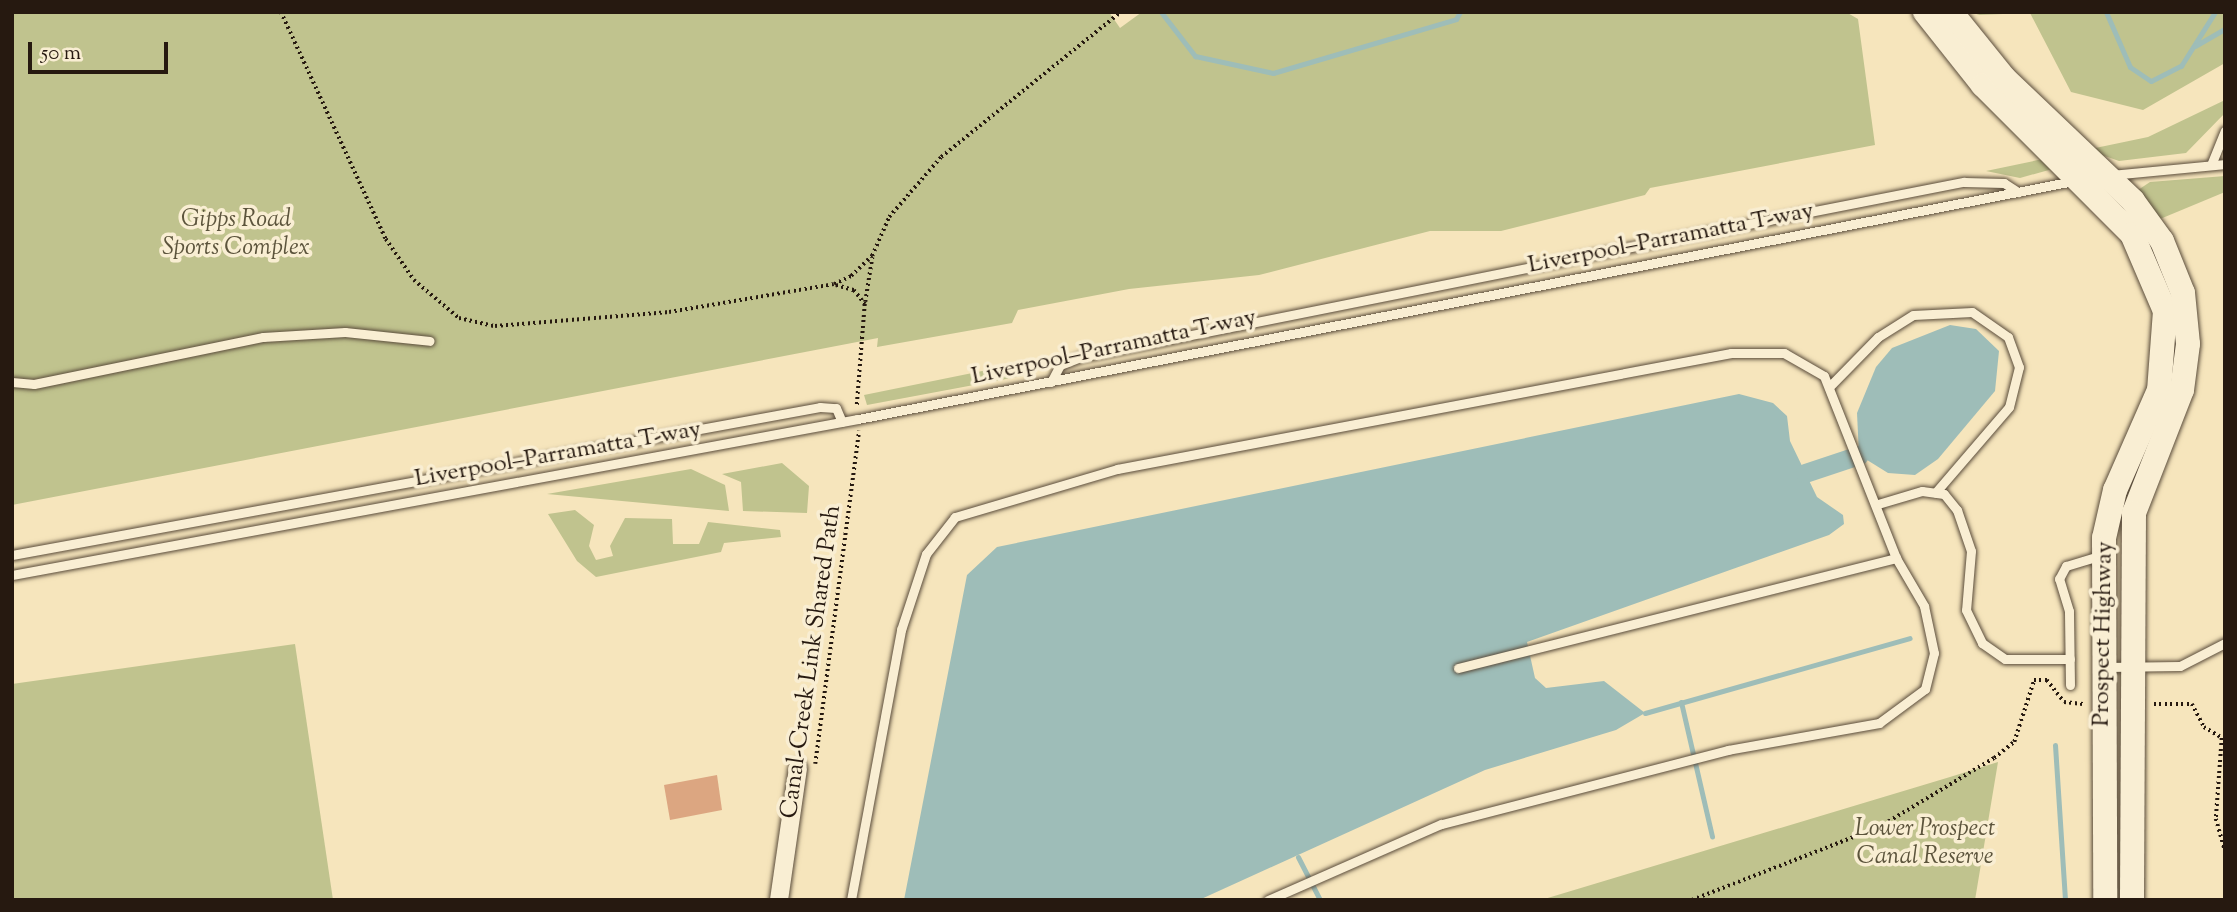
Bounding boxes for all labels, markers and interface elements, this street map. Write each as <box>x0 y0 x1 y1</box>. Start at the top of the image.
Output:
scale bar <box>32 28 172 72</box>
text: 50 m <box>41 39 81 69</box>
street label: Liverpool–Parramatta T-way <box>1526 197 1816 281</box>
park label: Gipps Road Sports Complex <box>162 207 310 263</box>
street label: Liverpool–Parramatta T-way <box>969 304 1259 392</box>
street label: Liverpool–Parramatta T-way <box>413 416 703 494</box>
street label: Canal-Creek Link Shared Path <box>776 503 848 821</box>
street label: Prospect Highway <box>2088 541 2120 727</box>
park label: Lower Prospect Canal Reserve <box>1855 816 1995 872</box>

